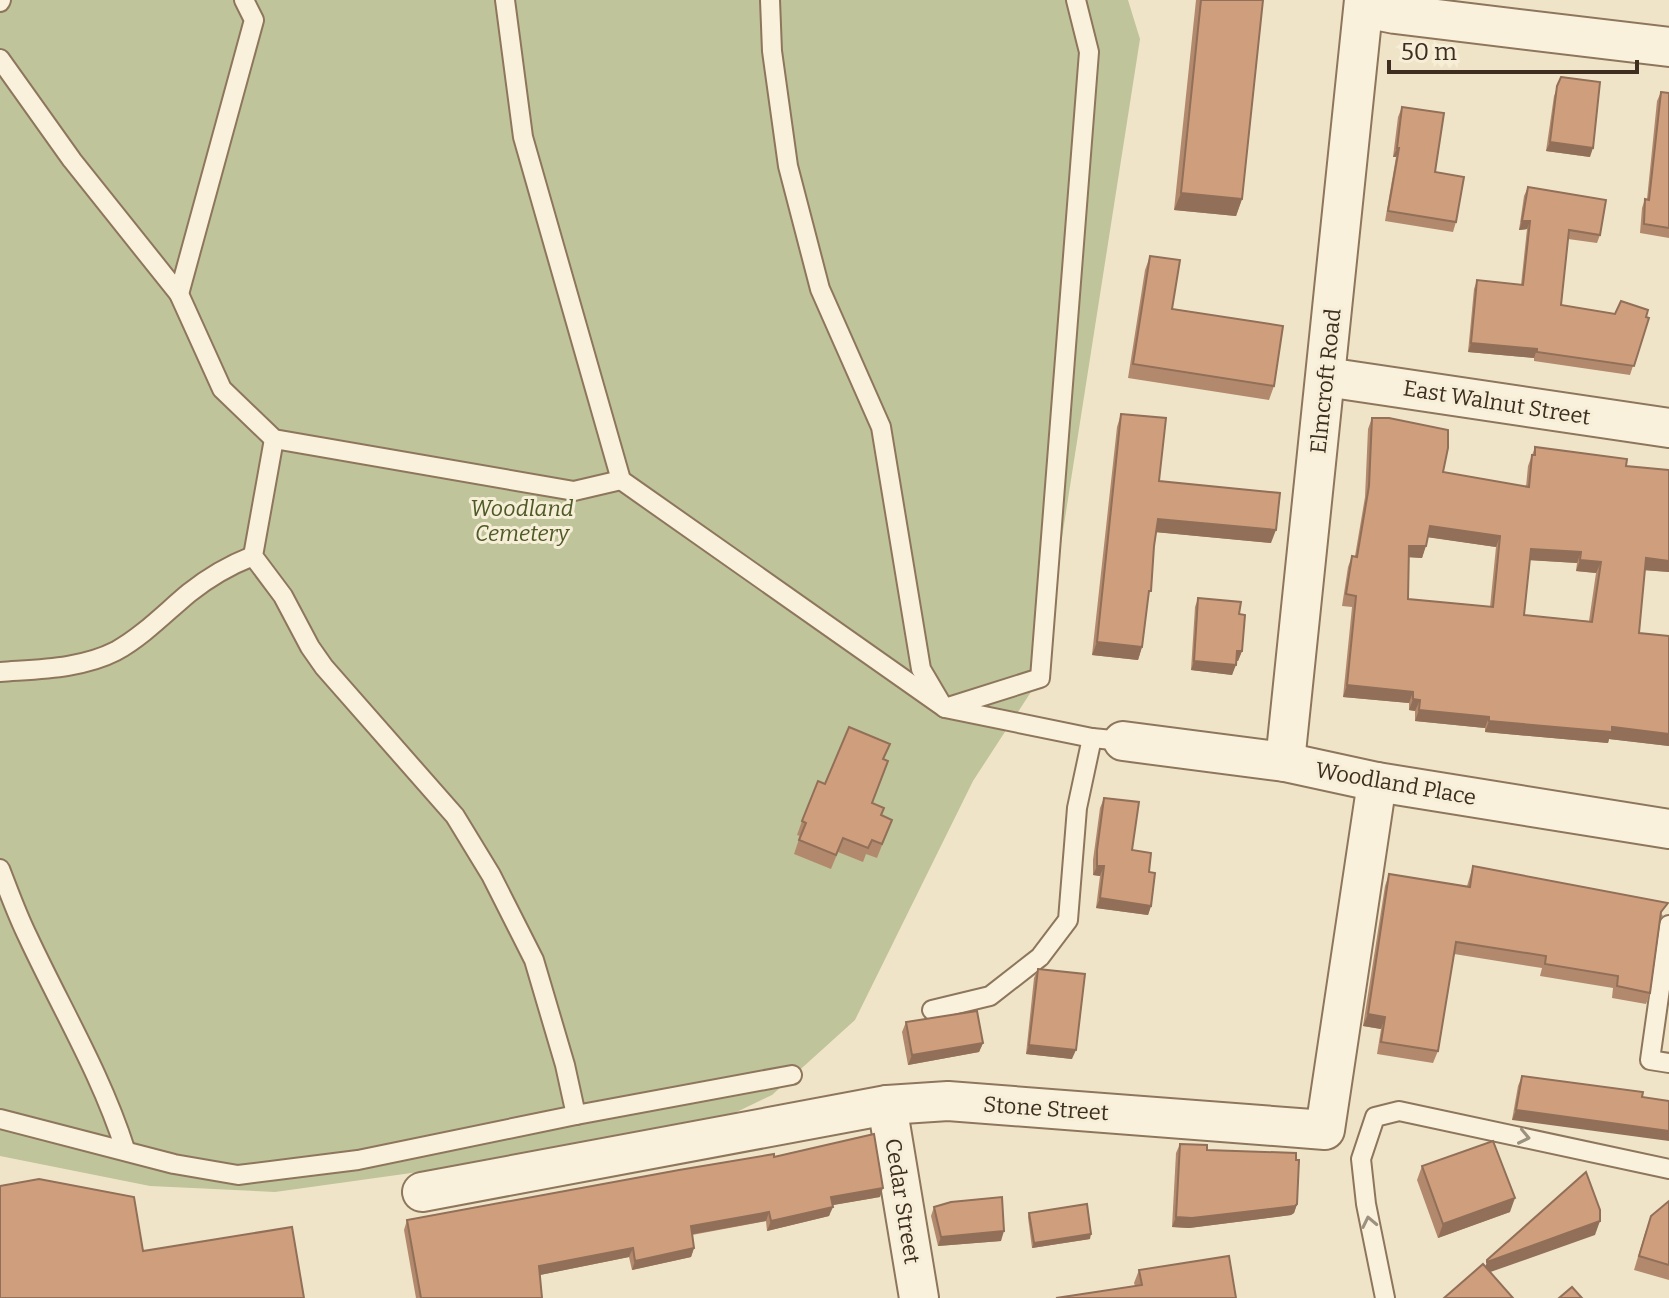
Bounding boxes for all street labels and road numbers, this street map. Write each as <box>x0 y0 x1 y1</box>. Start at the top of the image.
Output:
street label: Elmcroft Road <box>1304 307 1347 455</box>
street label: East Walnut Street <box>1401 374 1593 431</box>
street label: Woodland Place <box>1314 756 1478 811</box>
street label: Stone Street <box>982 1091 1110 1126</box>
street label: Cedar Street <box>879 1136 926 1266</box>

